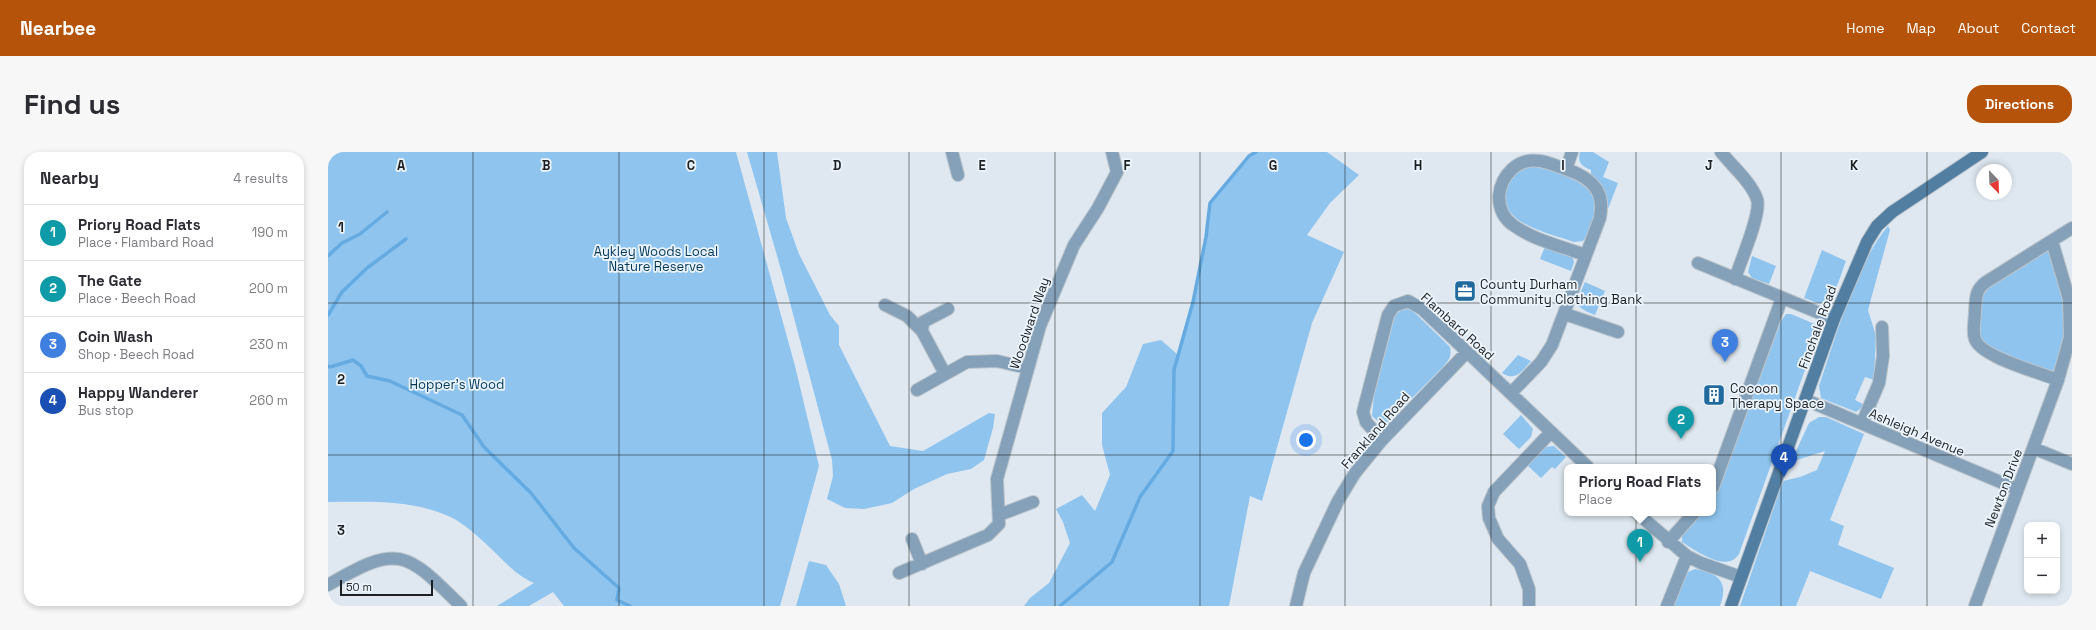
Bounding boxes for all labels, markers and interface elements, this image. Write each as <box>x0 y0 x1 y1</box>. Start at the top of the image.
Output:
text: Nearbee <box>20 16 96 41</box>
text: Home <box>1846 19 1884 37</box>
text: Map <box>1906 19 1936 37</box>
text: About <box>1958 19 1999 37</box>
text: Contact <box>2021 19 2076 37</box>
button: Directions <box>1967 85 2072 123</box>
text: Find us <box>24 86 121 122</box>
text: A <box>397 157 406 174</box>
text: B <box>542 157 551 174</box>
text: C <box>687 157 695 174</box>
text: D <box>833 157 842 174</box>
text: E <box>978 157 986 174</box>
text: F <box>1124 157 1131 174</box>
text: G <box>1269 157 1277 174</box>
text: H <box>1414 157 1422 174</box>
text: I <box>1561 157 1565 174</box>
text: J <box>1705 157 1713 174</box>
text: K <box>1850 157 1859 174</box>
north arrow <box>1976 164 2012 200</box>
text: Nearby <box>40 167 99 189</box>
text: 4 results <box>233 170 288 187</box>
text: Priory Road Flats <box>78 215 201 234</box>
text: 1 <box>338 219 344 236</box>
text: 1 <box>50 224 56 241</box>
text: 190 m <box>252 224 288 241</box>
text: Place · Flambard Road <box>78 234 214 251</box>
park label: Aykley Woods Local Nature Reserve <box>594 243 718 275</box>
text: The Gate <box>78 271 142 290</box>
street label: Woodward Way <box>1006 275 1053 371</box>
place label: County Durham Community Clothing Bank <box>1480 276 1642 308</box>
office icon: County Durham Community Clothing Bank <box>1452 278 1478 304</box>
text: 2 <box>49 280 57 297</box>
text: 200 m <box>249 280 288 297</box>
street label: Finchale Road <box>1795 283 1840 371</box>
street label: Flambard Road <box>1417 289 1498 364</box>
text: Place · Beech Road <box>78 290 196 307</box>
text: Coin Wash <box>78 327 153 346</box>
pin: 3 <box>1712 329 1738 362</box>
text: 3 <box>49 336 57 353</box>
text: 230 m <box>250 336 288 353</box>
text: Shop · Beech Road <box>78 346 194 363</box>
text: 2 <box>337 371 345 388</box>
park label: Hopper's Wood <box>410 376 504 393</box>
place label: Cocoon Therapy Space <box>1730 380 1824 412</box>
building icon: Cocoon Therapy Space <box>1701 382 1727 408</box>
text: Happy Wanderer <box>78 383 198 402</box>
street label: Frankland Road <box>1337 388 1413 472</box>
text: 4 <box>49 392 57 409</box>
text: 260 m <box>249 392 288 409</box>
text: Bus stop <box>78 402 134 419</box>
street label: Ashleigh Avenue <box>1866 405 1967 460</box>
pin: 2 <box>1668 406 1694 439</box>
your location <box>1296 430 1316 450</box>
pin: 4 <box>1771 444 1797 477</box>
street label: Newton Drive <box>1981 446 2026 530</box>
popup <box>1564 464 1716 516</box>
text: Priory Road Flats <box>1579 472 1701 491</box>
text: Place <box>1579 491 1613 508</box>
text: 3 <box>337 522 345 539</box>
map controls <box>2024 522 2060 594</box>
button: + <box>2024 522 2060 558</box>
pin: 1 <box>1627 529 1653 562</box>
button: − <box>2024 558 2060 594</box>
scale bar <box>340 578 433 597</box>
text: 50 m <box>346 580 372 594</box>

